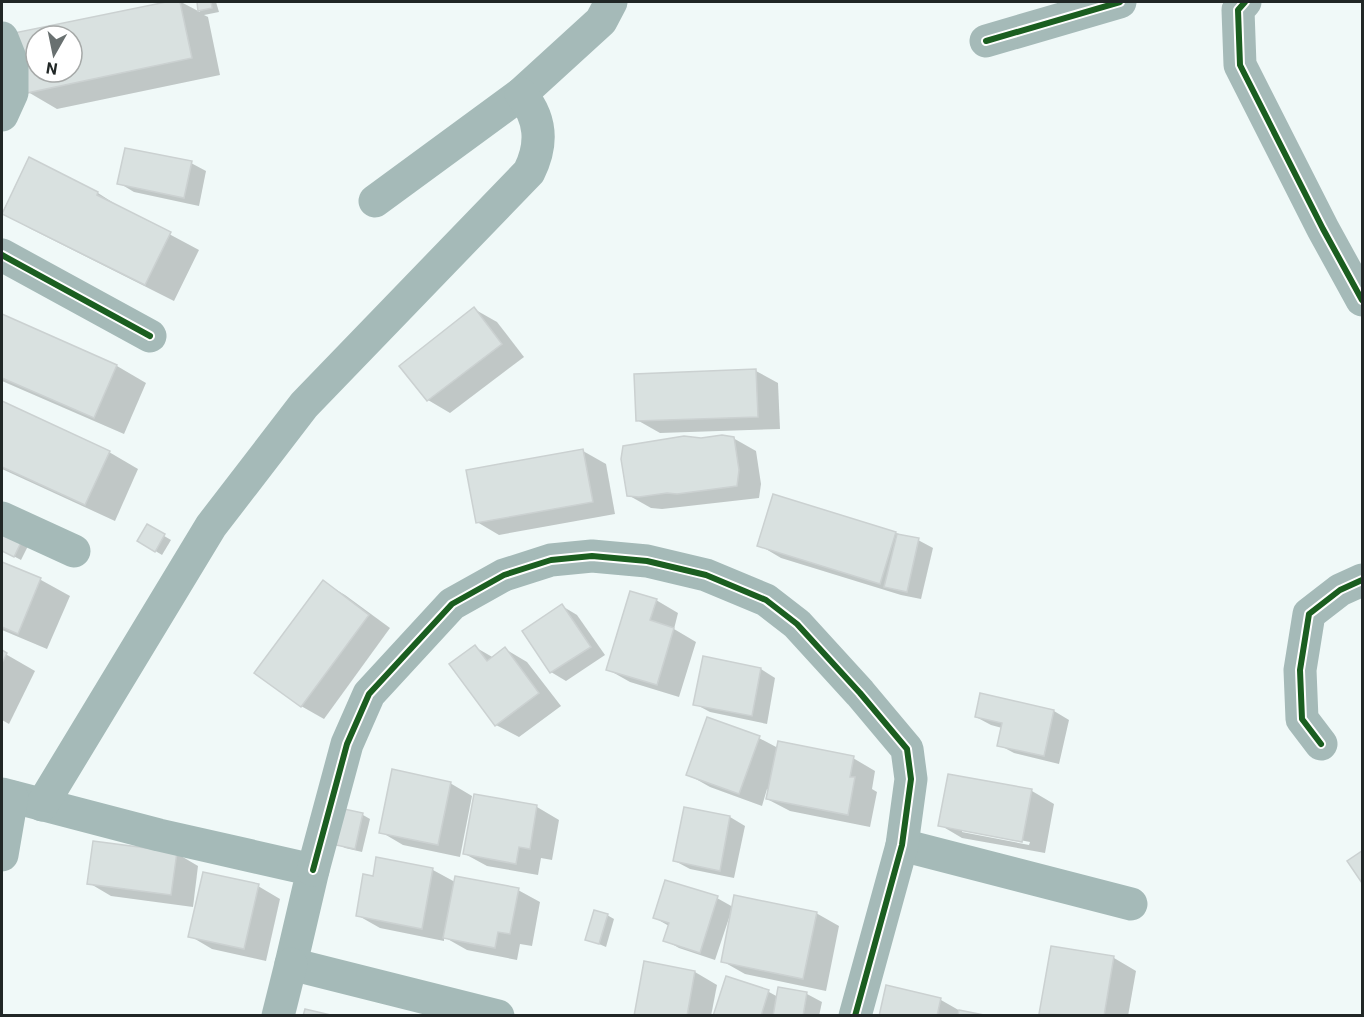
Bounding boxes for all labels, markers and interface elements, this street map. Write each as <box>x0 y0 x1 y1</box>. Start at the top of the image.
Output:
north arrow <box>24 24 84 84</box>
text: N <box>45 58 59 79</box>

